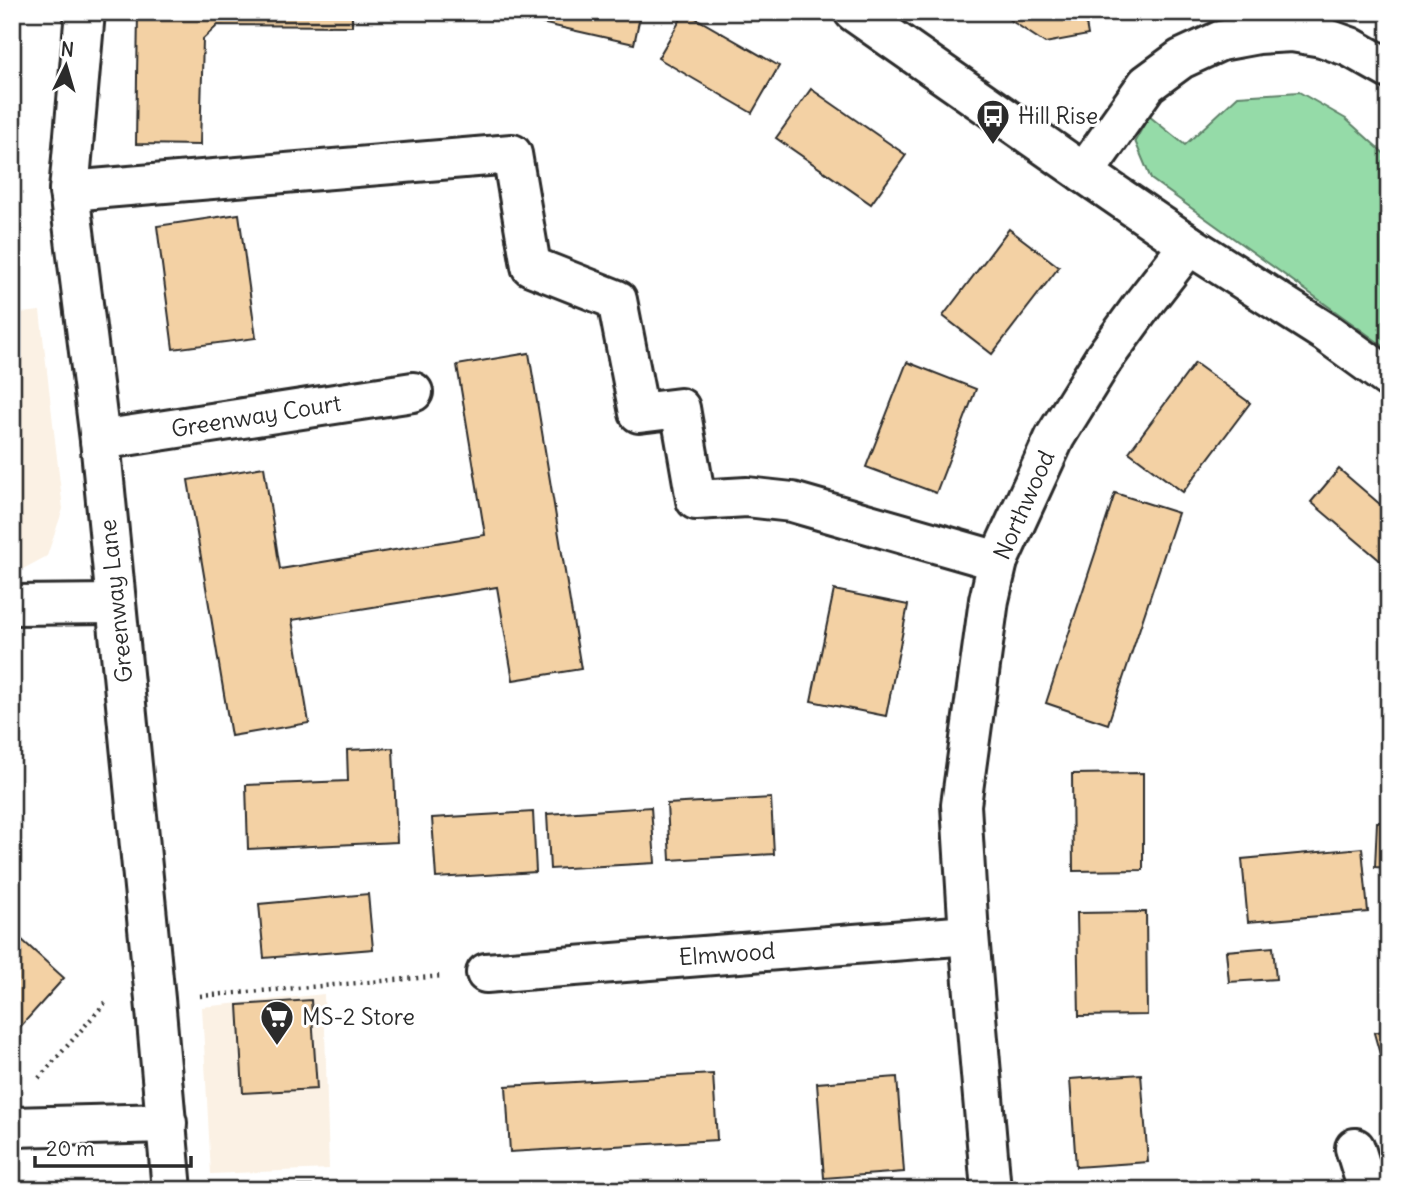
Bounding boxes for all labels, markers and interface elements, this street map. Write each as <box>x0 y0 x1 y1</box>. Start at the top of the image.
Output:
north arrow <box>32 32 102 102</box>
text: N <box>60 37 75 62</box>
bus stop icon: Hill Rise <box>974 97 1012 146</box>
place label: Hill Rise <box>1018 101 1098 130</box>
street label: Greenway Court <box>169 388 343 443</box>
street label: Northwood <box>987 446 1060 564</box>
street label: Greenway Lane <box>93 518 138 684</box>
street label: Elmwood <box>678 936 776 971</box>
supermarket icon: MS-2 Store <box>258 998 296 1047</box>
place label: MS-2 Store <box>302 1002 415 1031</box>
scale bar <box>35 1125 191 1169</box>
text: 20 m <box>46 1135 95 1162</box>

